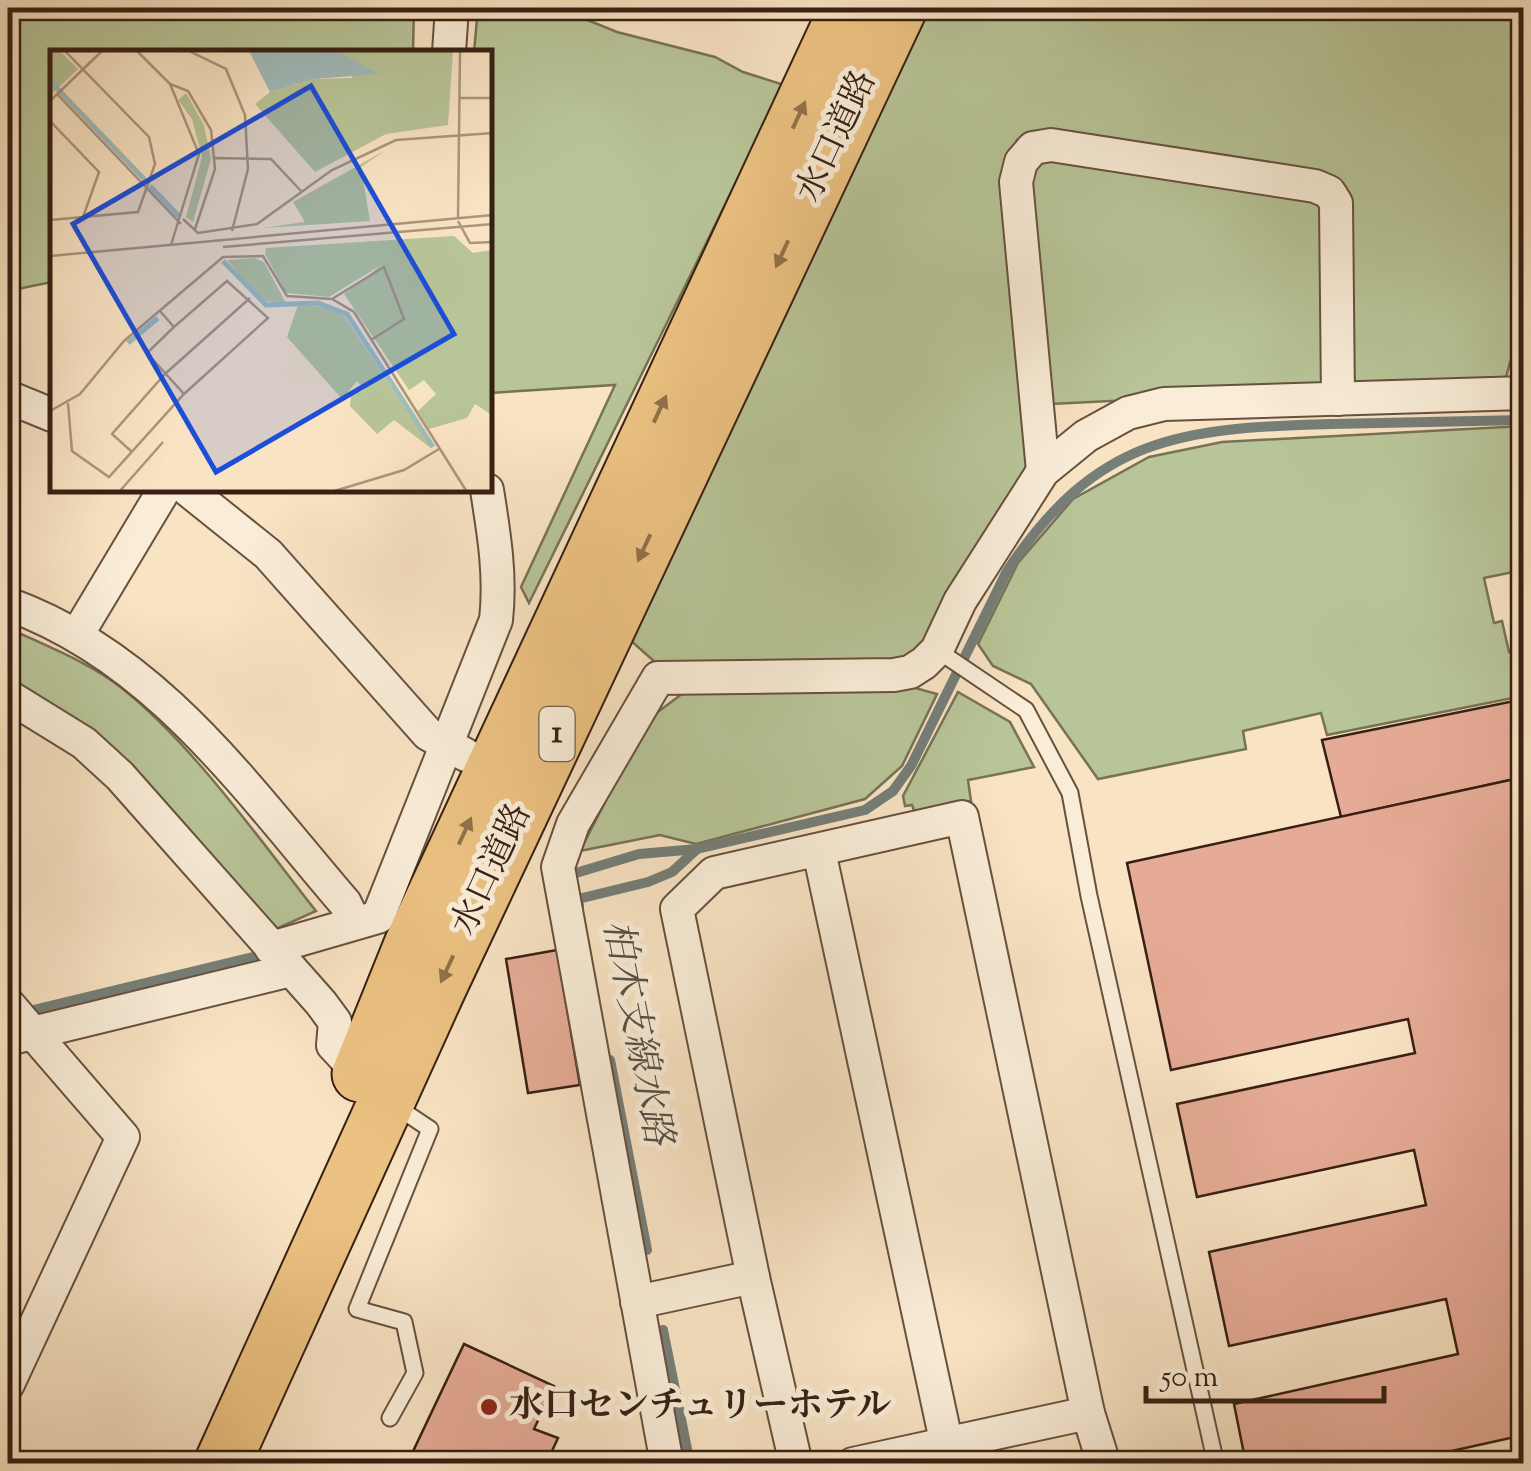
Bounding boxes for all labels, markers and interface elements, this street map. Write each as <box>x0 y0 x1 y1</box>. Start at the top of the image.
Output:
inset map <box>50 50 492 492</box>
street label: 水口道路 <box>785 63 891 211</box>
one-way arrow <box>791 100 807 130</box>
one-way arrow <box>774 240 791 269</box>
one-way arrow <box>651 394 668 423</box>
one-way arrow <box>635 534 652 563</box>
road number: 1 <box>540 707 574 761</box>
street label: 水口道路 <box>440 796 546 944</box>
one-way arrow <box>457 816 473 846</box>
water label: 柏木支線水路 <box>587 916 684 1153</box>
one-way arrow <box>438 955 455 984</box>
scale bar <box>1146 1341 1384 1403</box>
text: 50 m <box>1159 1357 1219 1400</box>
place label: 水口センチュリーホテル <box>509 1382 891 1433</box>
marker: 水口センチュリーホテル <box>478 1396 500 1418</box>

